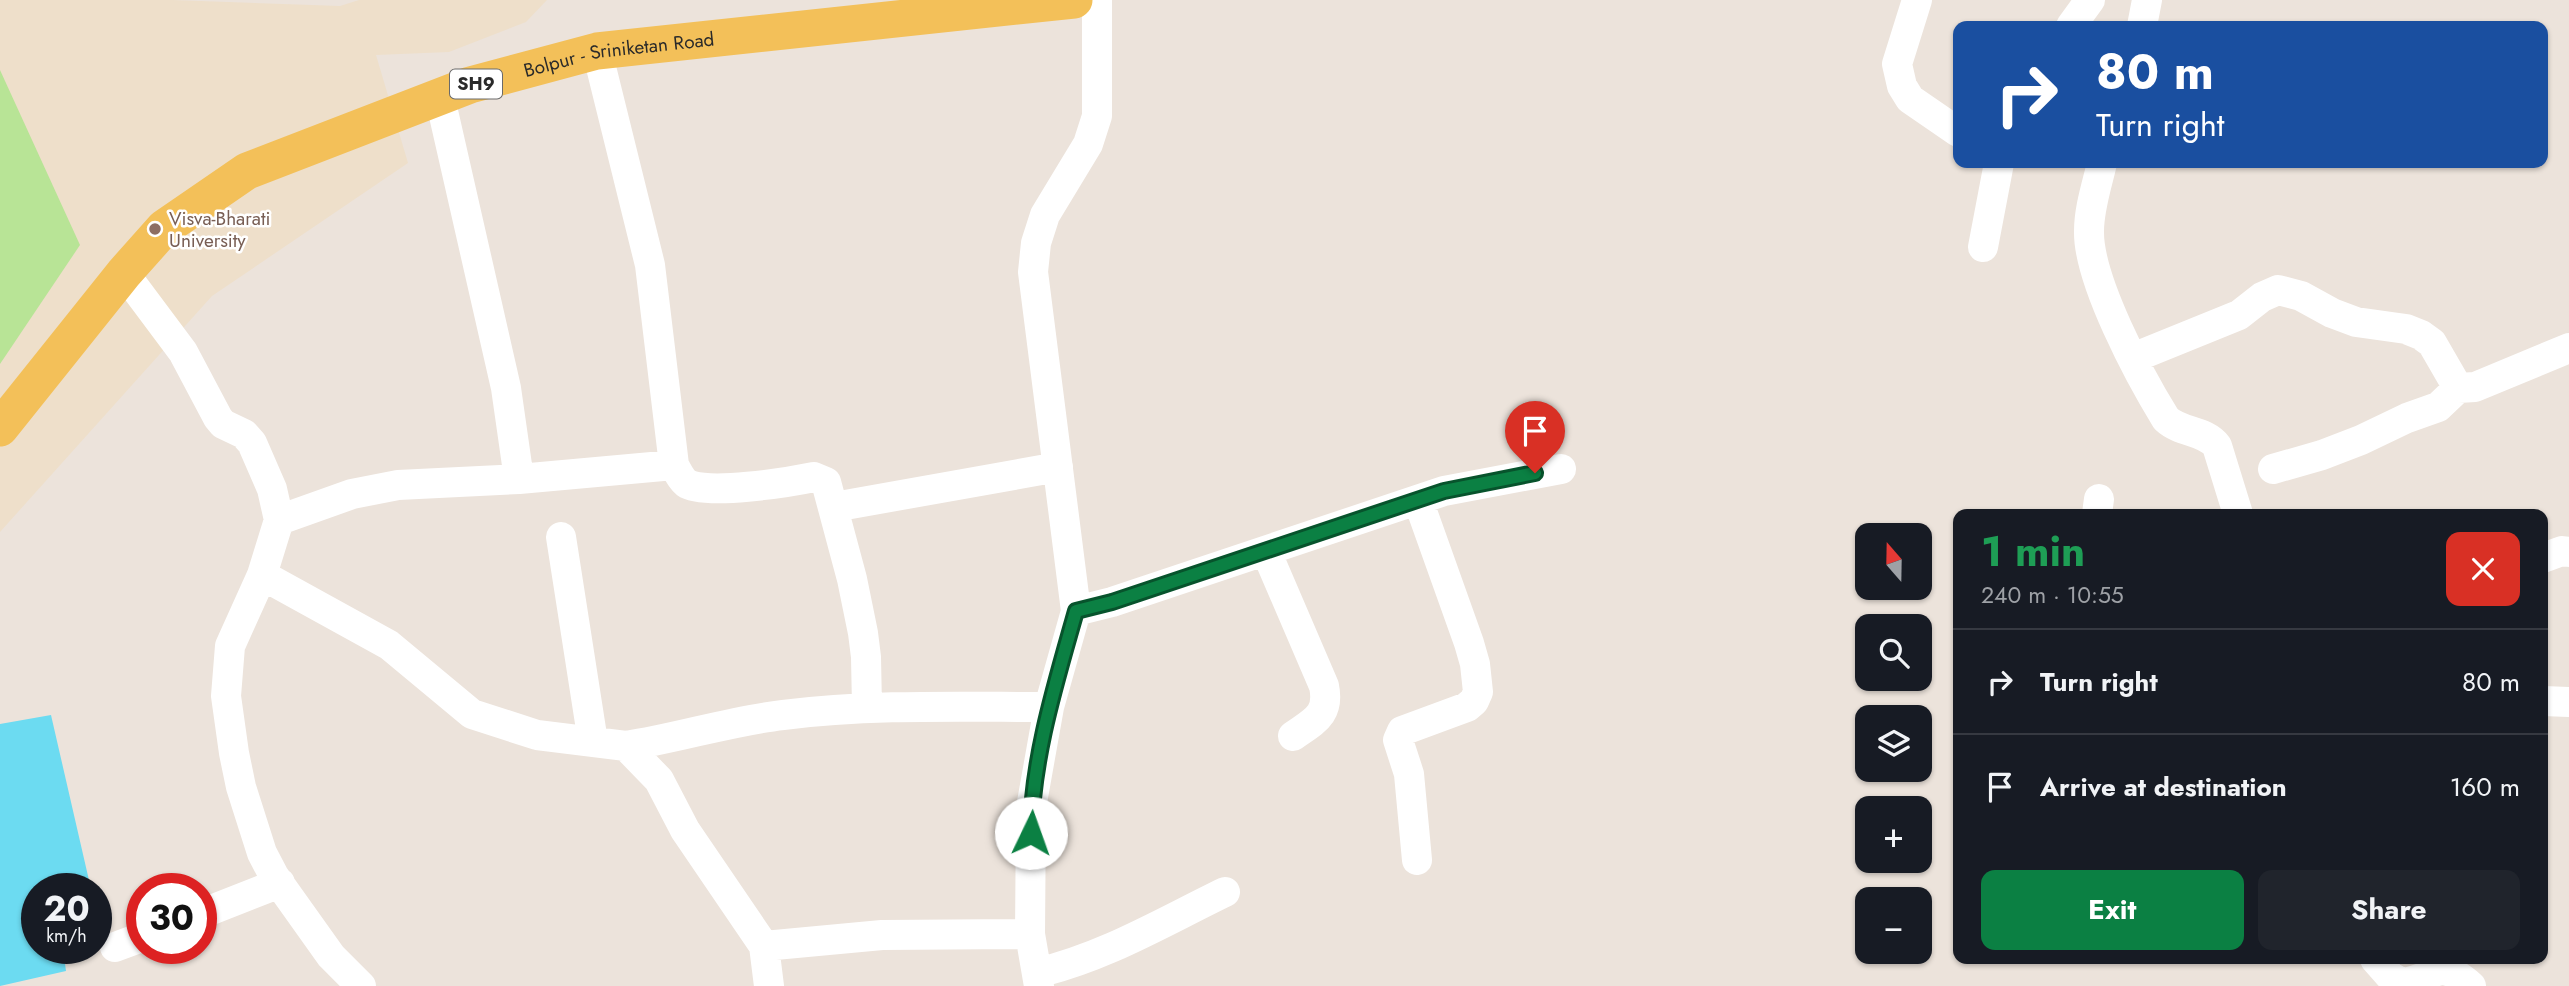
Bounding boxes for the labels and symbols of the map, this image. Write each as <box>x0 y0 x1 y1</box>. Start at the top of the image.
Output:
street label: Bolpur - Sriniketan Road <box>521 26 716 84</box>
road number: SH9 <box>450 70 502 98</box>
place label: Visva-Bharati University <box>169 205 270 254</box>
marker: Visva-Bharati University <box>147 221 163 237</box>
pin <box>1505 401 1565 473</box>
north arrow <box>1855 523 1932 600</box>
position arrow <box>994 796 1068 870</box>
speed limit sign: 30 <box>126 873 217 964</box>

